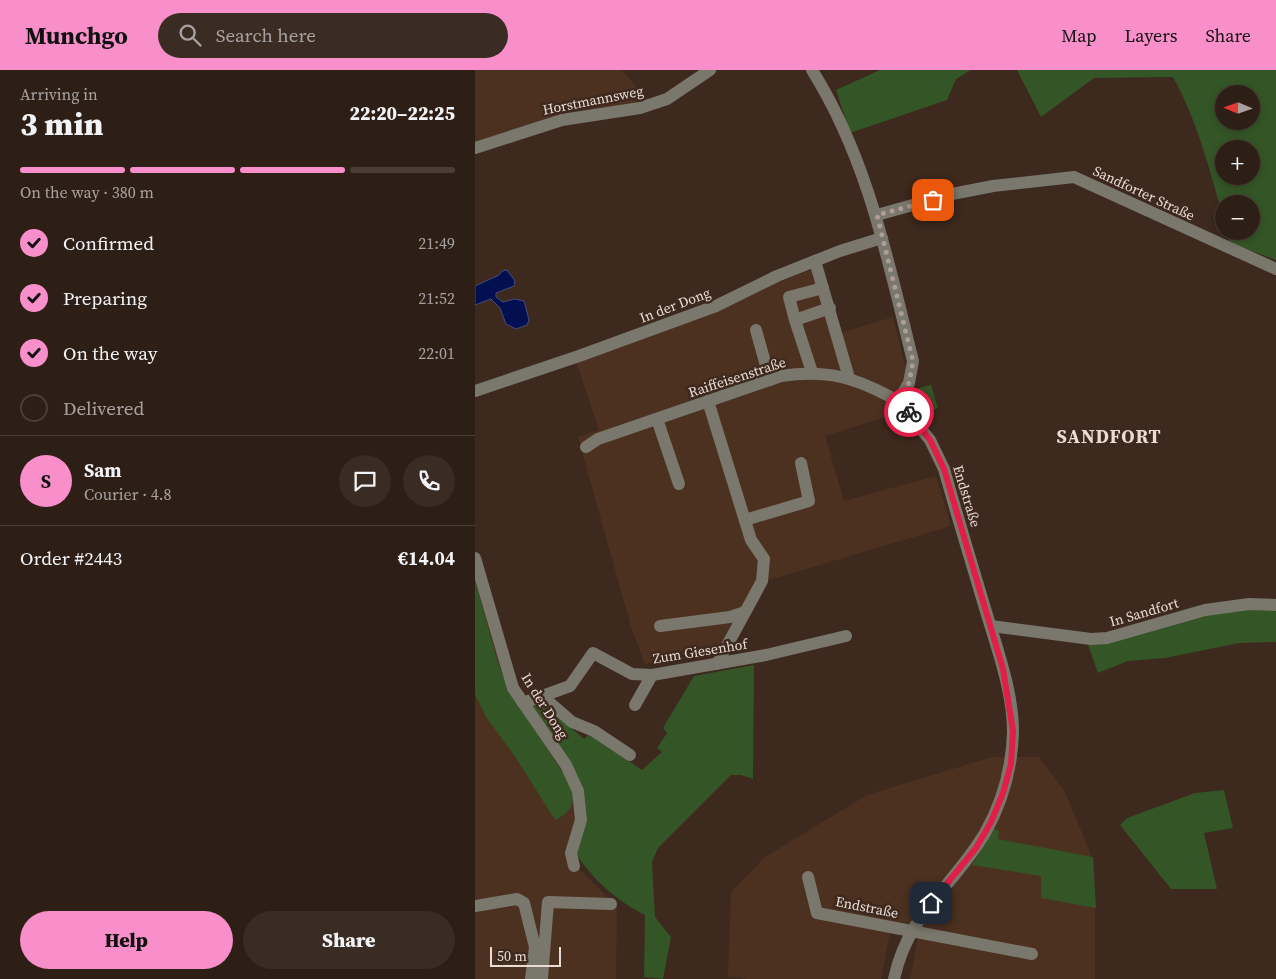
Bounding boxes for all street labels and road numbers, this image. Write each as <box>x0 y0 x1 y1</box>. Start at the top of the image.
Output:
street label: Horstmannsweg <box>541 80 645 120</box>
street label: Sandforter Straße <box>1090 161 1198 225</box>
street label: In der Dong <box>637 282 713 328</box>
street label: Raiffeisenstraße <box>686 352 788 402</box>
street label: Endstraße <box>948 463 986 529</box>
street label: In Sandfort <box>1107 593 1181 631</box>
street label: Zum Giesenhof <box>651 634 750 668</box>
street label: In der Dong <box>517 669 573 743</box>
street label: Endstraße <box>834 891 900 923</box>

